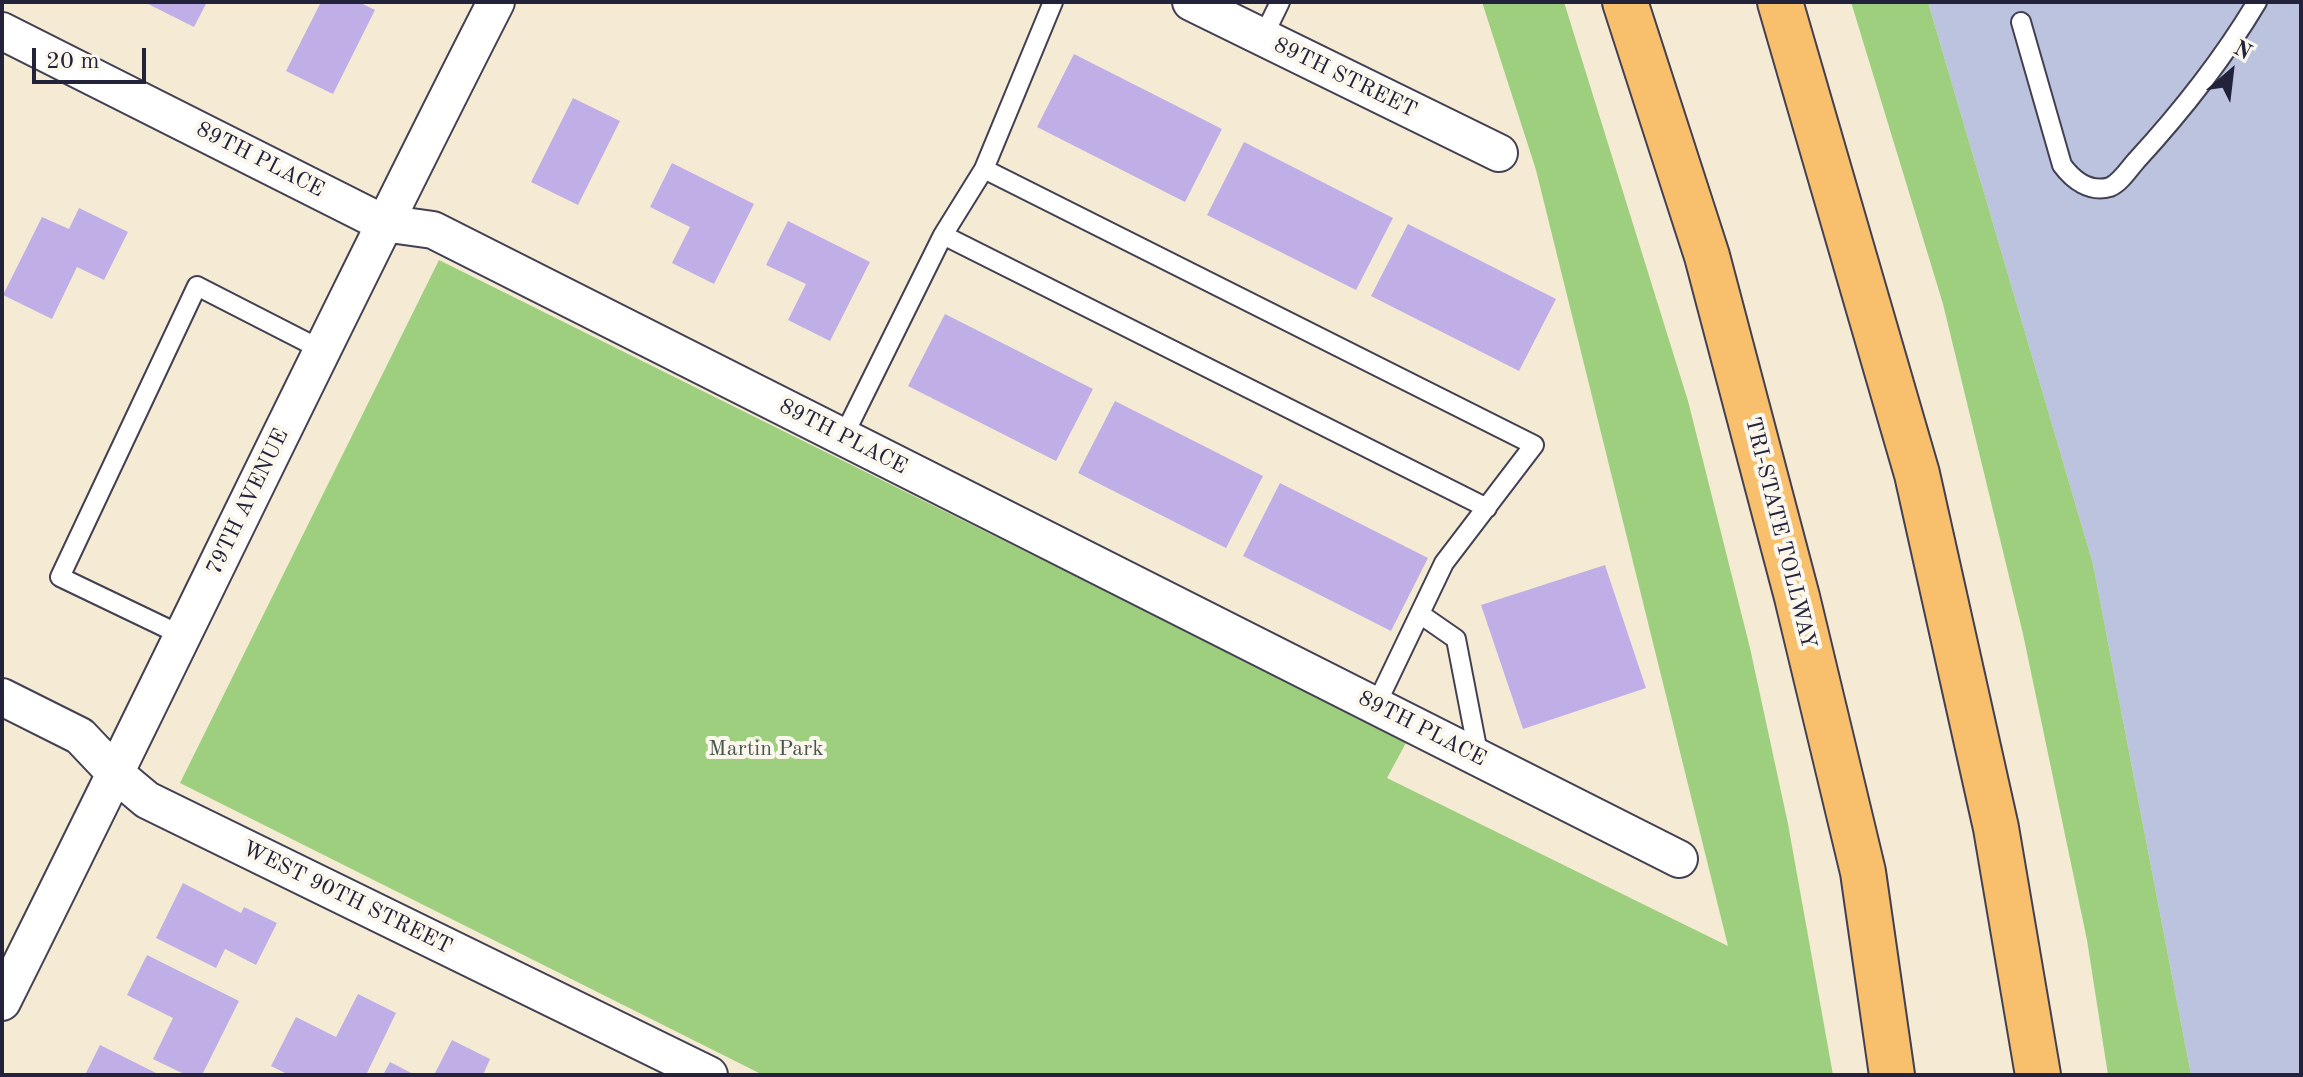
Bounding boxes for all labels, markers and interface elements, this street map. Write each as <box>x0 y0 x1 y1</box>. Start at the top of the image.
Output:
scale bar <box>36 32 150 82</box>
street label: 89TH STREET <box>1269 32 1421 124</box>
north arrow <box>2191 32 2271 112</box>
text: N <box>2230 37 2255 64</box>
text: 20 m <box>46 50 100 74</box>
street label: 89TH PLACE <box>192 116 328 204</box>
street label: 89TH PLACE <box>775 393 911 481</box>
street label: TRI-STATE TOLLWAY <box>1738 415 1822 651</box>
street label: 79TH AVENUE <box>201 425 295 579</box>
street label: 89TH PLACE <box>1354 685 1490 773</box>
park label: Martin Park <box>708 736 824 762</box>
street label: WEST 90TH STREET <box>238 836 456 960</box>

